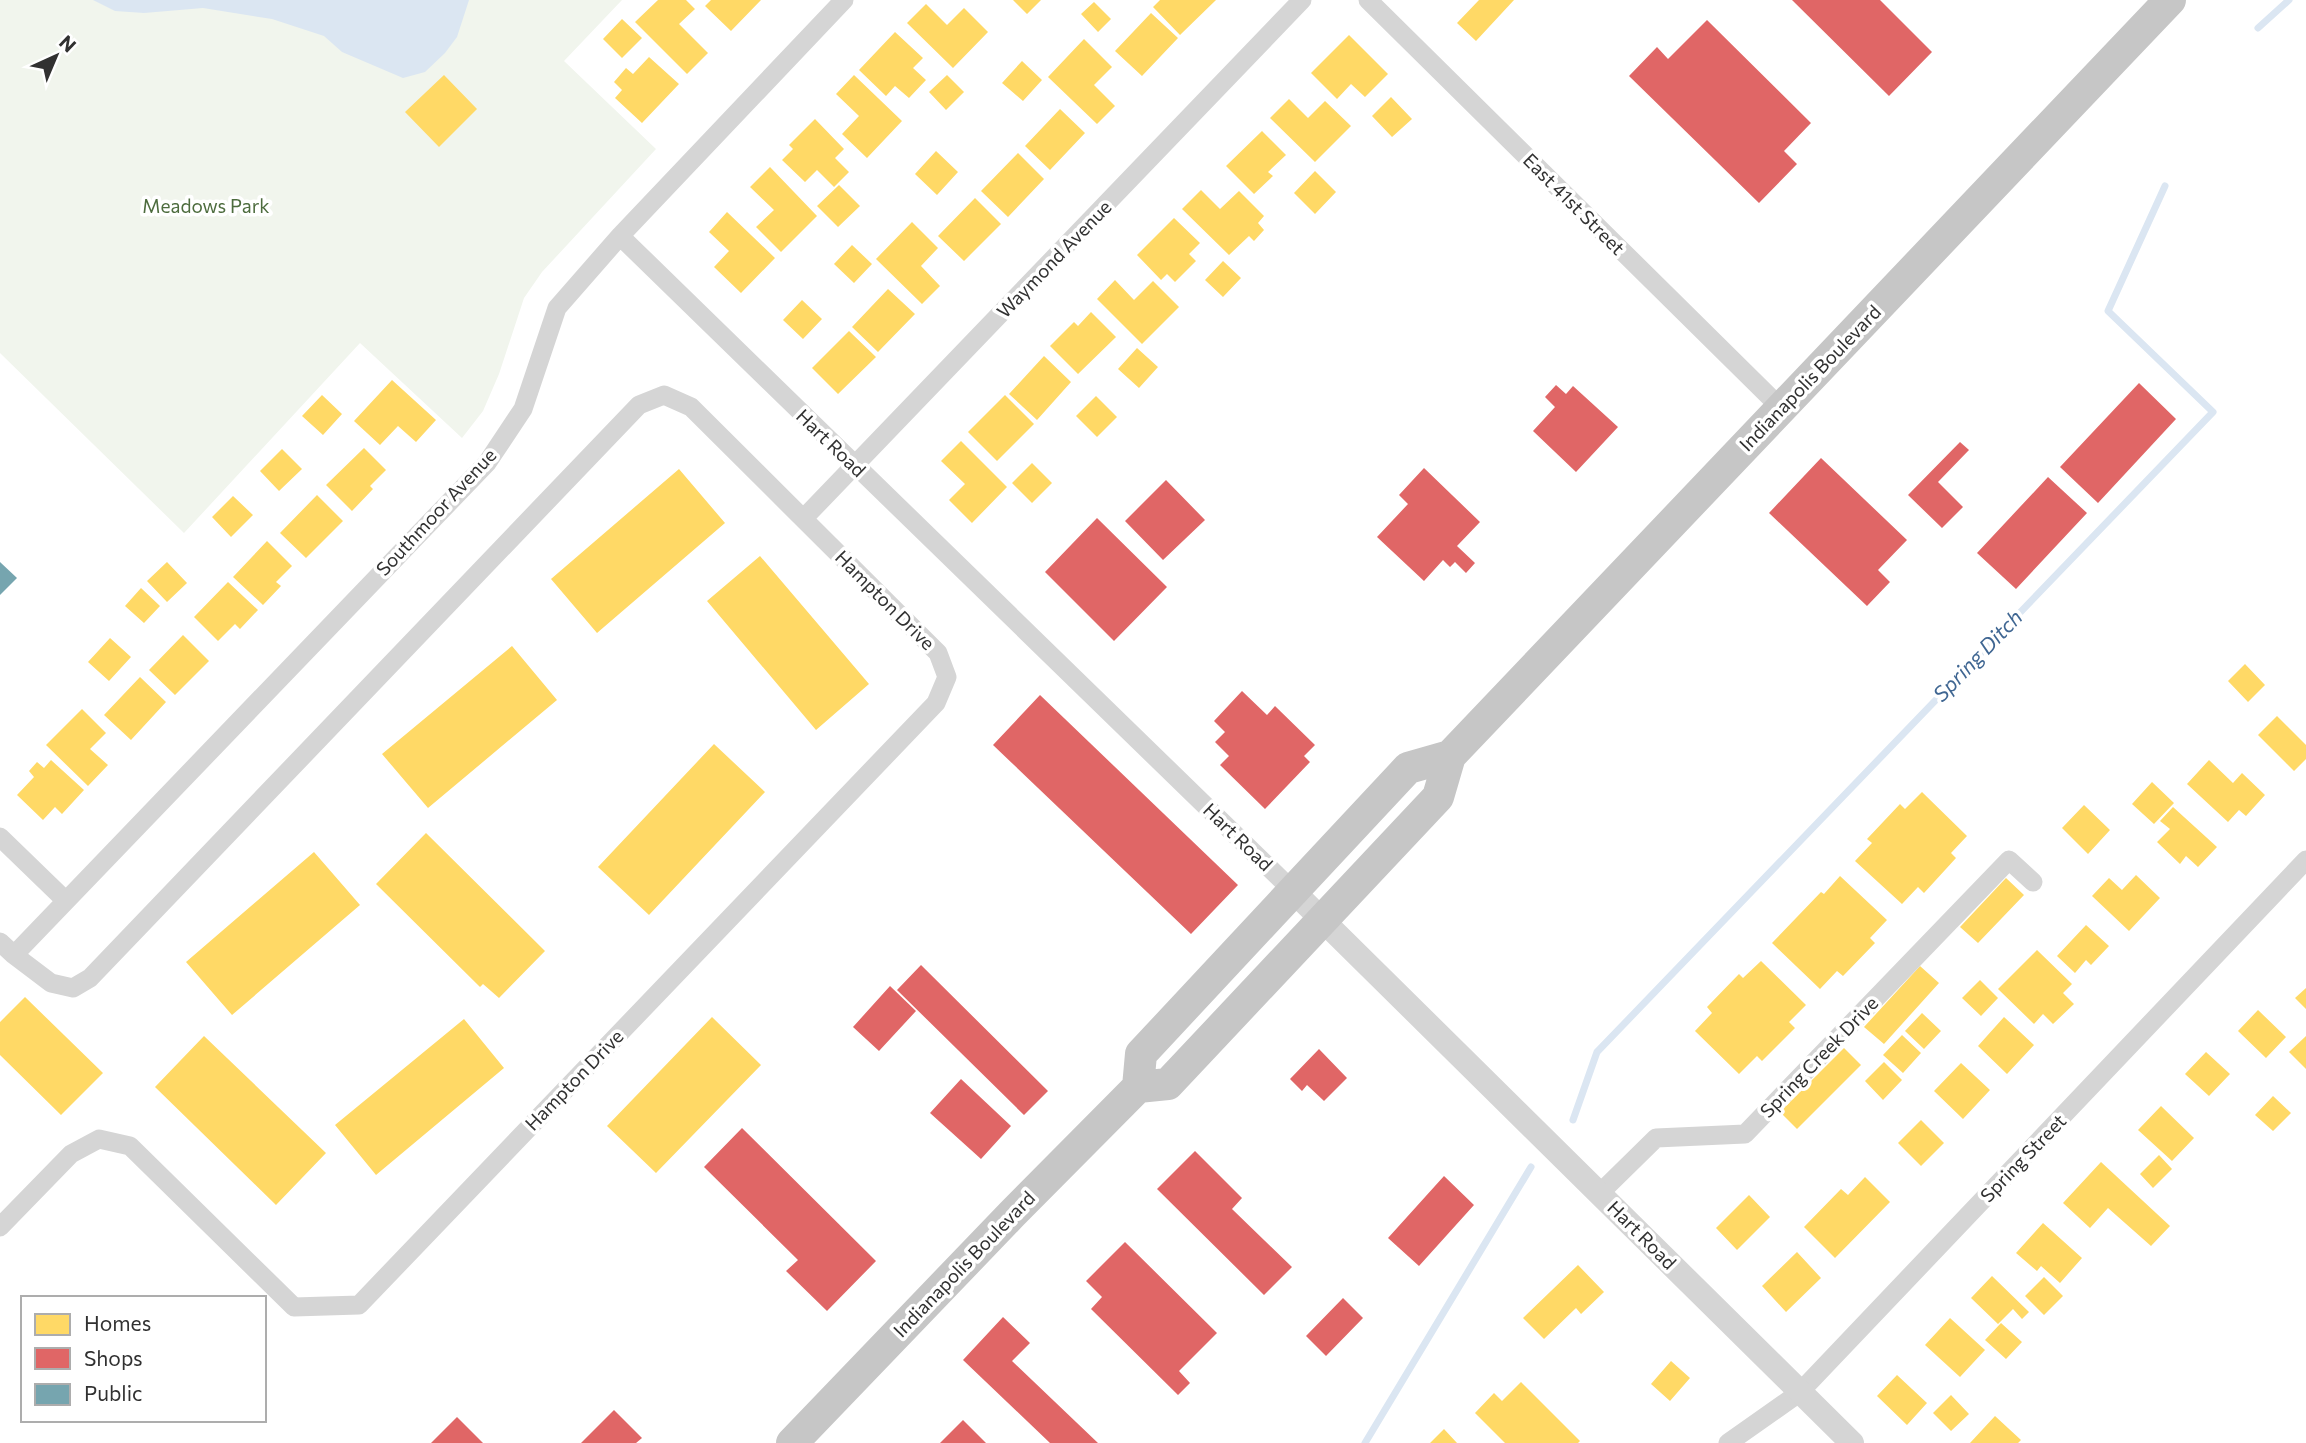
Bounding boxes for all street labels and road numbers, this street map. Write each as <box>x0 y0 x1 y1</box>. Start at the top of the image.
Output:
street label: East 41st Street <box>1519 148 1630 259</box>
street label: Waymond Avenue <box>992 195 1116 322</box>
street label: Indianapolis Boulevard <box>1734 300 1885 455</box>
street label: Hart Road <box>792 404 871 481</box>
street label: Southmoor Avenue <box>371 443 501 580</box>
street label: Hampton Drive <box>831 545 940 654</box>
street label: Hart Road <box>1199 798 1278 875</box>
street label: Spring Creek Drive <box>1755 991 1882 1122</box>
street label: Hampton Drive <box>520 1024 628 1135</box>
street label: Spring Street <box>1975 1109 2070 1206</box>
street label: Indianapolis Boulevard <box>888 1186 1039 1341</box>
street label: Hart Road <box>1603 1196 1681 1274</box>

